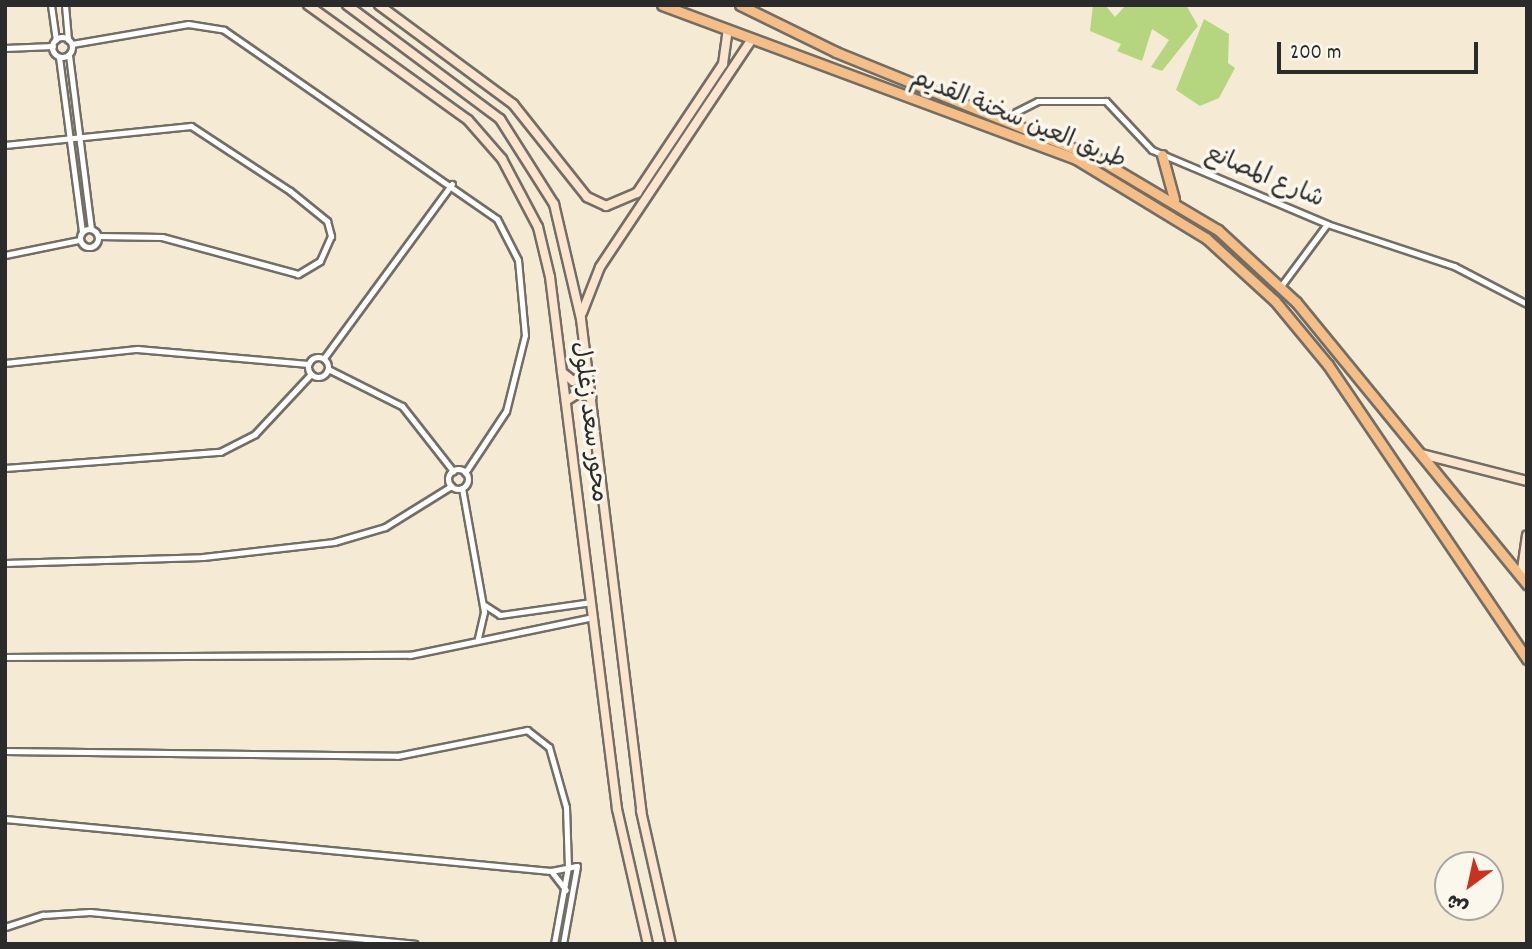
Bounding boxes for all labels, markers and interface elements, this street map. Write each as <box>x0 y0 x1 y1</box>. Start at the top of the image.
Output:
scale bar <box>1280 28 1481 72</box>
text: 200 m <box>1290 39 1341 69</box>
street label: طريق العين سخنة القديم <box>907 65 1129 177</box>
street label: شارع المصانع <box>1201 140 1327 216</box>
street label: محور سعد زغلول <box>564 340 612 504</box>
north arrow <box>1434 851 1504 921</box>
text: ش <box>1442 885 1474 919</box>

